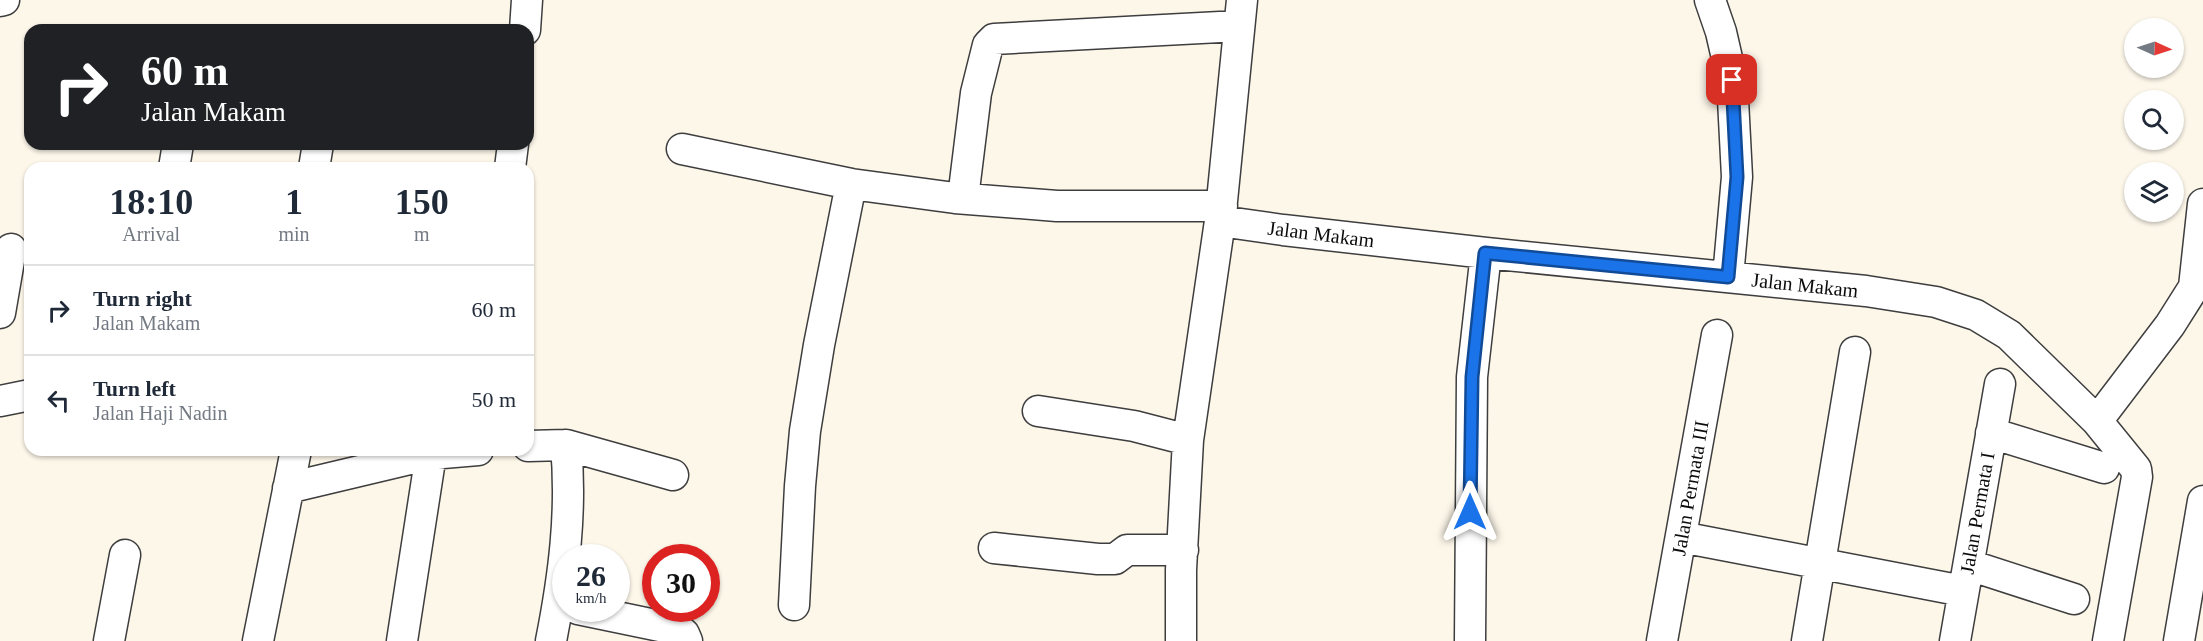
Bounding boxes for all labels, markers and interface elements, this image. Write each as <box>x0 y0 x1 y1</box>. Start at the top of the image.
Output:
north arrow <box>2124 18 2184 78</box>
map controls <box>2124 18 2184 222</box>
icon: right <box>42 48 120 126</box>
text: 60 m <box>141 48 229 94</box>
pin <box>1706 54 1757 105</box>
icon: arrive <box>1715 63 1748 96</box>
button: search <box>2124 90 2184 150</box>
text: Jalan Makam <box>141 97 286 127</box>
button: layers <box>2124 162 2184 222</box>
text: 18:10 <box>109 182 193 222</box>
text: 1 <box>285 182 303 222</box>
text: 150 <box>395 182 449 222</box>
street label: Jalan Makam <box>1266 217 1376 252</box>
text: Arrival <box>122 223 180 245</box>
text: min <box>278 223 310 245</box>
text: m <box>414 223 430 245</box>
street label: Jalan Makam <box>1751 268 1860 302</box>
text: Turn right <box>93 286 192 311</box>
icon: right <box>42 294 75 327</box>
text: 60 m <box>471 297 516 322</box>
text: Jalan Makam <box>93 312 200 334</box>
text: Turn left <box>93 376 176 401</box>
icon: left <box>42 384 75 417</box>
text: 50 m <box>471 387 516 412</box>
text: Jalan Haji Nadin <box>93 402 227 424</box>
street label: Jalan Permata III <box>1667 419 1713 557</box>
street label: Jalan Permata I <box>1955 450 1999 576</box>
position arrow <box>1438 480 1502 544</box>
speed limit sign: 30 <box>642 544 720 622</box>
text: 26 <box>576 559 606 592</box>
text: km/h <box>576 590 606 606</box>

